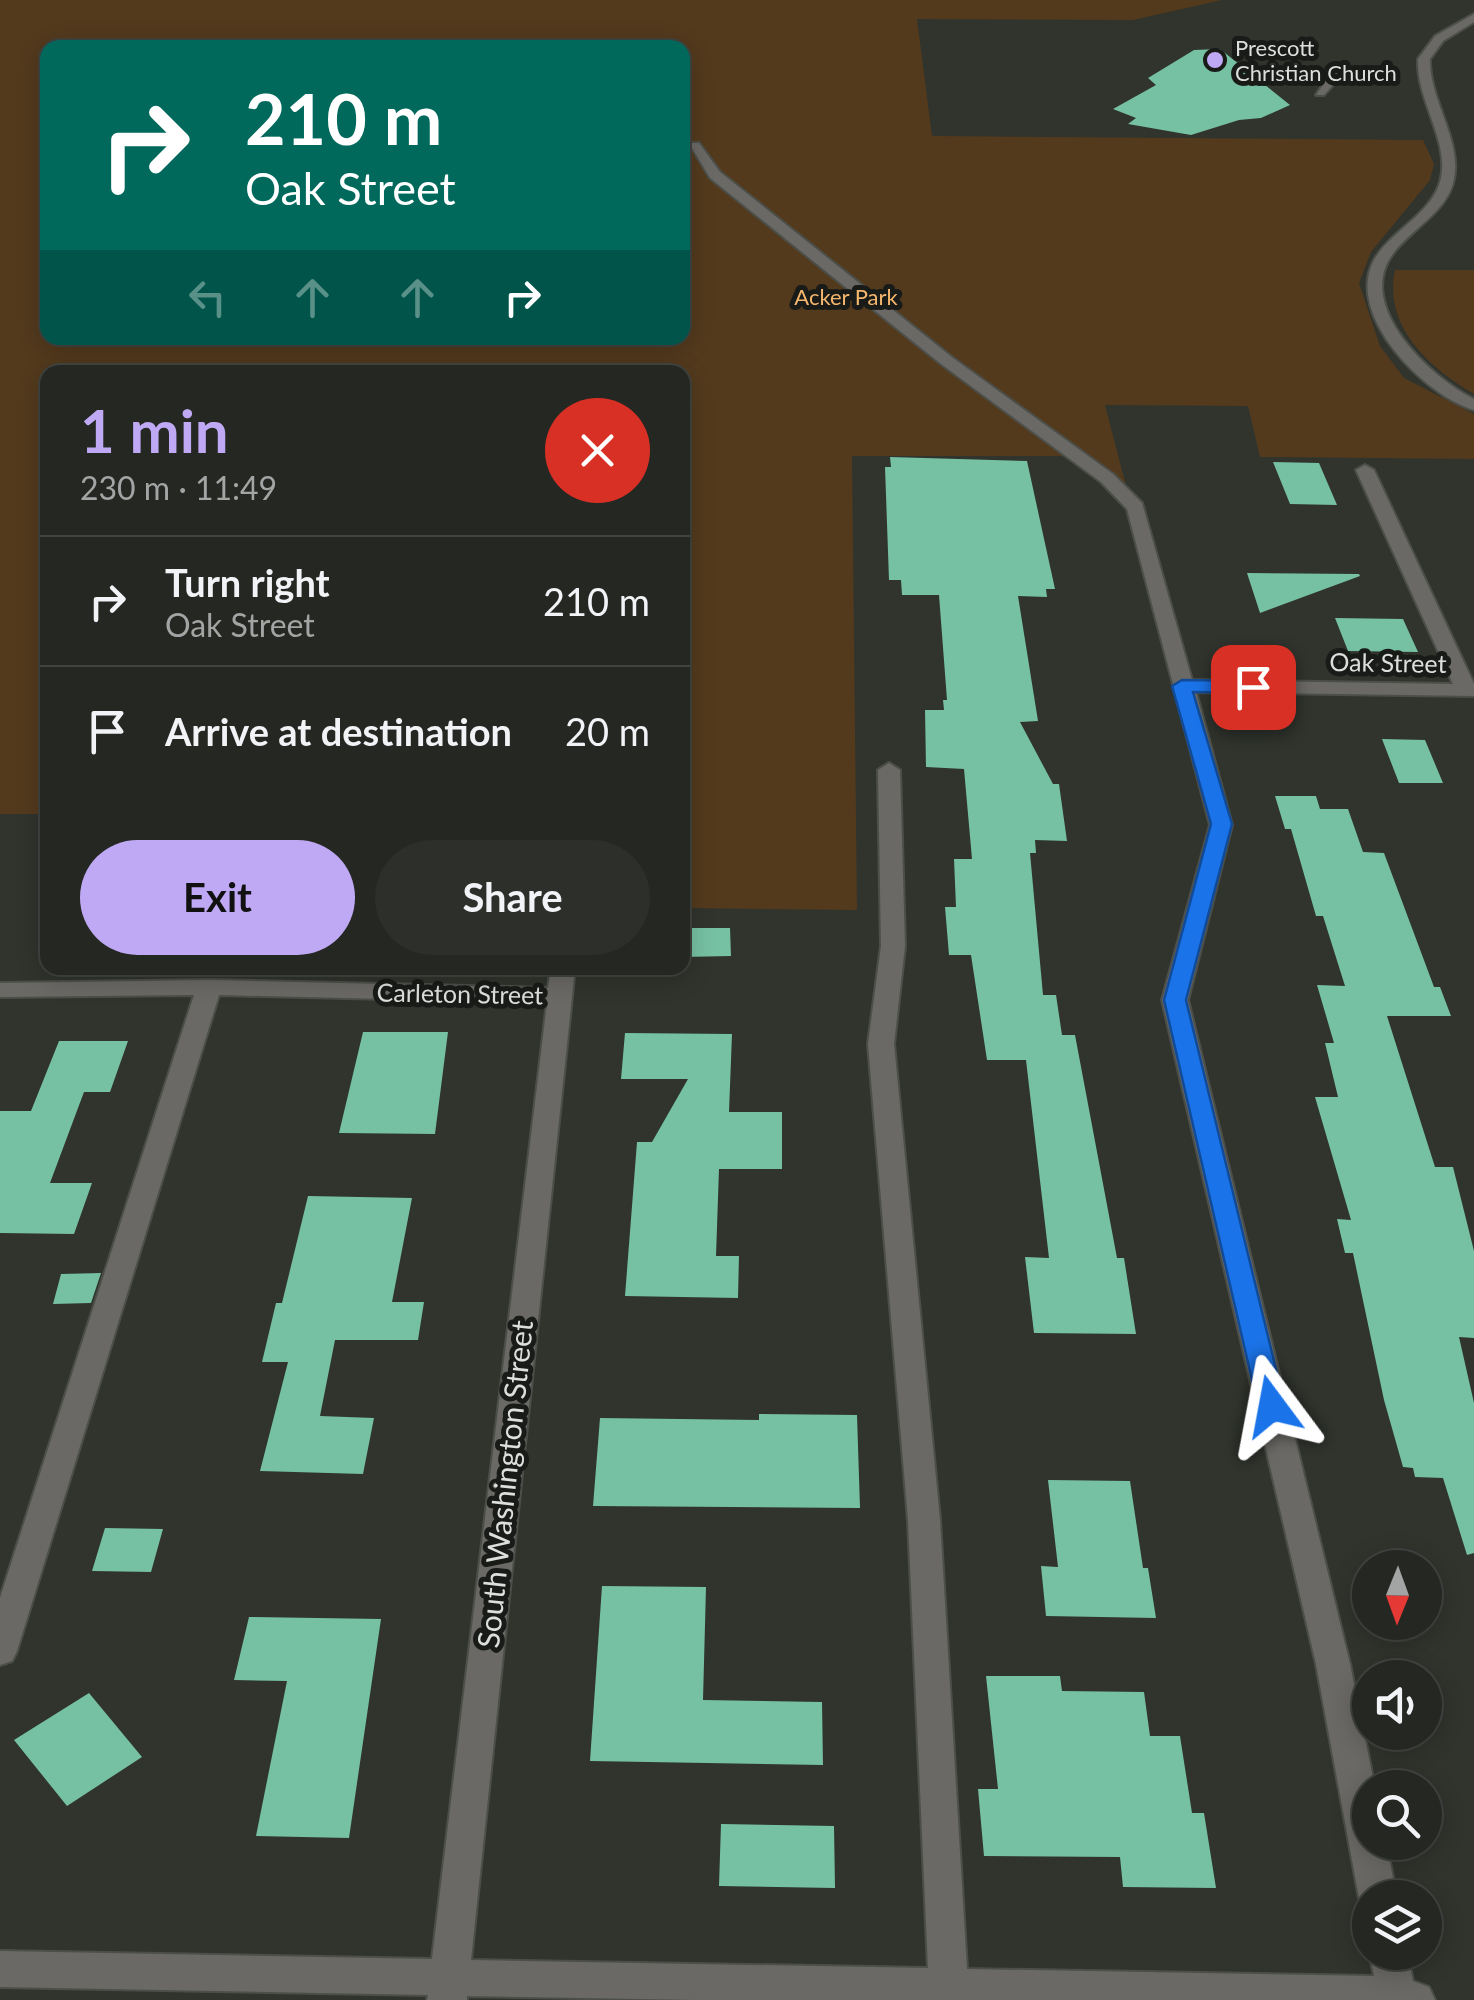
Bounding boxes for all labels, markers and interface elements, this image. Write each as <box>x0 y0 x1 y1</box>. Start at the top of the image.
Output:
place label: Prescott Christian Church <box>1235 34 1397 86</box>
marker: Prescott Christian Church <box>1204 49 1226 71</box>
text: 210 m <box>245 76 442 160</box>
icon: right <box>80 80 210 210</box>
text: Oak Street <box>245 161 456 215</box>
icon: left <box>180 270 235 325</box>
icon: ahead <box>285 270 340 325</box>
icon: ahead <box>390 270 445 325</box>
icon: right <box>495 270 550 325</box>
park label: Acker Park <box>794 283 899 310</box>
text: 1 min <box>80 394 229 466</box>
button: close <box>545 398 650 503</box>
text: 230 m · 11:49 <box>80 468 277 507</box>
text: Turn right <box>165 559 330 605</box>
icon: right <box>80 574 135 629</box>
text: 210 m <box>543 578 650 624</box>
text: Oak Street <box>165 605 315 644</box>
pin <box>1211 645 1296 730</box>
street label: Oak Street <box>1329 646 1447 678</box>
icon: arrive <box>1226 660 1281 715</box>
icon: arrive <box>80 704 135 759</box>
text: Arrive at destination <box>165 708 512 754</box>
text: 20 m <box>565 708 650 754</box>
button: Exit <box>80 840 355 955</box>
button: Share <box>375 840 650 955</box>
street label: Carleton Street <box>377 977 544 1009</box>
street label: South Washington Street <box>469 1318 539 1650</box>
position arrow <box>1220 1354 1324 1458</box>
north arrow <box>1352 1550 1442 1640</box>
map controls <box>1352 1550 1442 1970</box>
button: sound <box>1352 1660 1442 1750</box>
button: search <box>1352 1770 1442 1860</box>
button: layers <box>1352 1880 1442 1970</box>

